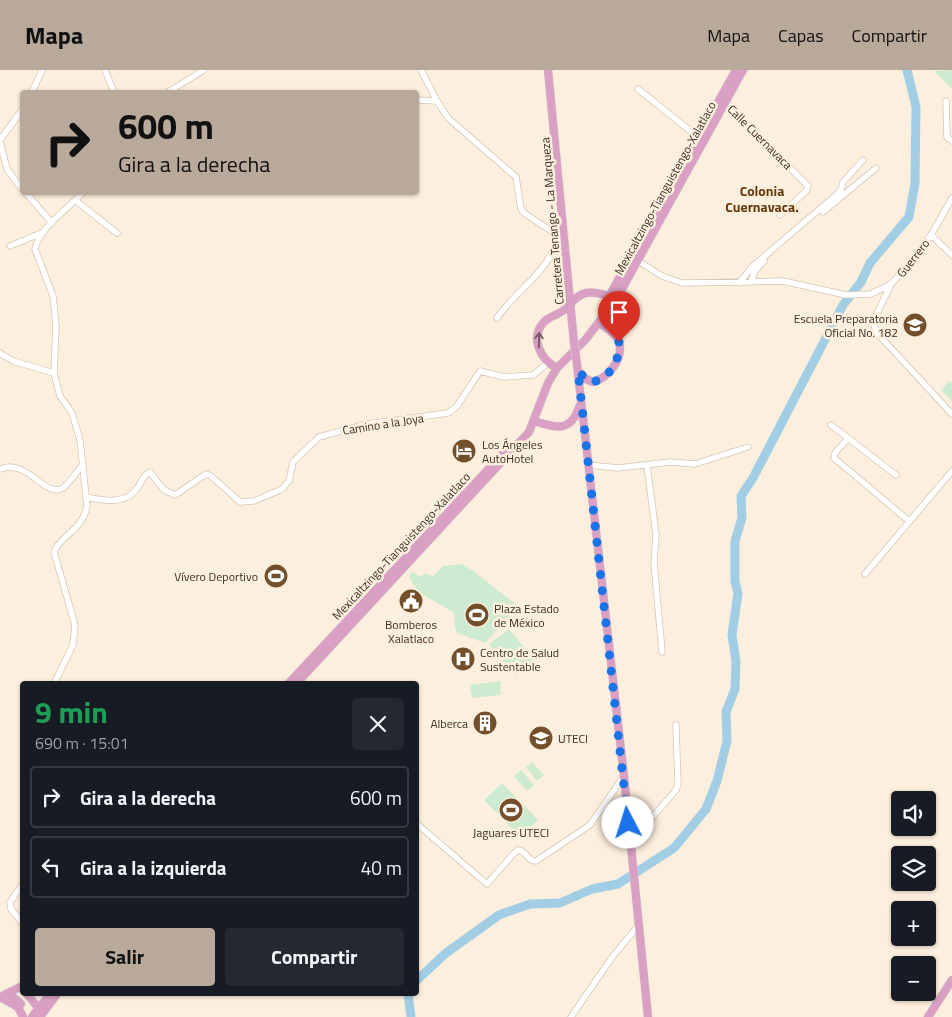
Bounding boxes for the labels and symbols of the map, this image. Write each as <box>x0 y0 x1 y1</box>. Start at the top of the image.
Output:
street label: Mexicaltzingo-Tianguistengo-Xalatlaco <box>609 98 721 278</box>
street label: Calle Cuernavaca <box>723 100 797 174</box>
street label: Carretera Tenango - La Marqueza <box>535 137 569 305</box>
district label: Colonia Cuernavaca. <box>725 180 799 217</box>
street label: Guerrero <box>892 235 934 281</box>
pin <box>598 291 640 342</box>
place label: Escuela Preparatoria Oficial No. 182 <box>794 309 898 342</box>
school or university icon: Escuela Preparatoria Oficial No. 182 <box>902 312 928 338</box>
one-way arrow <box>534 332 544 348</box>
street label: Camino a la Joya <box>341 408 425 440</box>
place label: Los Ángeles AutoHotel <box>482 435 543 468</box>
hotel icon: Los Ángeles AutoHotel <box>451 438 477 464</box>
street label: Mexicaltzingo-Tianguistengo-Xalatlaco <box>327 468 475 624</box>
sports icon: Vívero Deportivo <box>263 563 289 589</box>
place label: Vívero Deportivo <box>174 567 258 586</box>
public building icon: Bomberos Xalatlaco <box>398 588 424 614</box>
place label: Plaza Estado de México <box>494 599 559 632</box>
sports icon: Plaza Estado de México <box>464 602 490 628</box>
place label: Bomberos Xalatlaco <box>385 615 437 648</box>
place label: Centro de Salud Sustentable <box>480 643 559 676</box>
hospital icon: Centro de Salud Sustentable <box>450 646 476 672</box>
building icon: Alberca <box>472 710 498 736</box>
place label: Alberca <box>430 714 468 733</box>
school or university icon: UTECI <box>528 725 554 751</box>
place label: UTECI <box>558 729 588 748</box>
position arrow <box>601 796 653 848</box>
sports icon: Jaguares UTECI <box>498 797 524 823</box>
place label: Jaguares UTECI <box>473 823 549 842</box>

